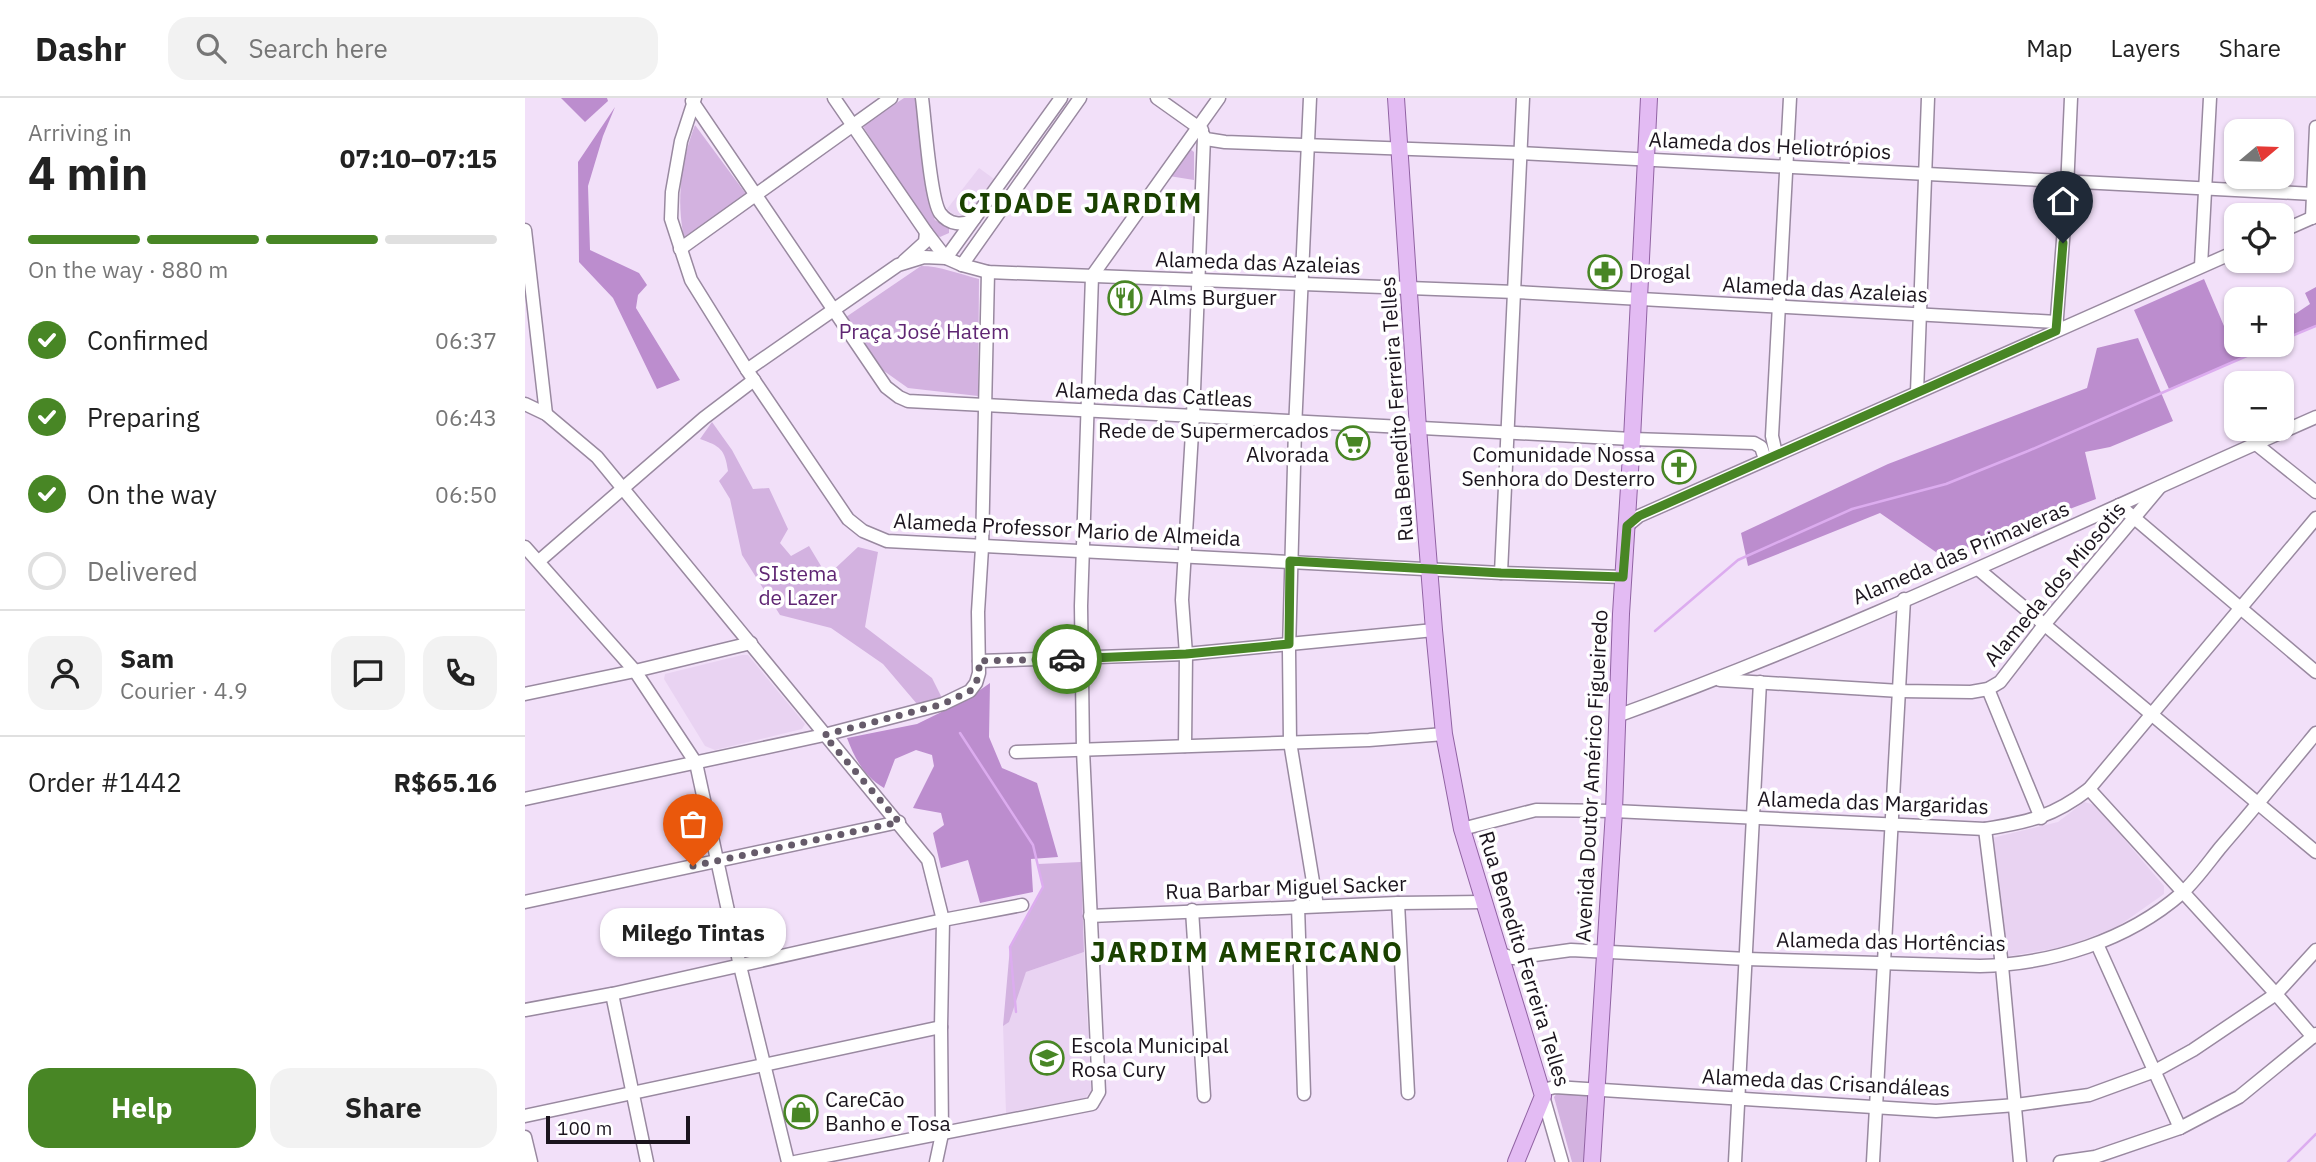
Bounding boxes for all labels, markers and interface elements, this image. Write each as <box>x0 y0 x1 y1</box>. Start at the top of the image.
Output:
search box <box>168 17 658 80</box>
text: Dashr <box>35 27 126 70</box>
icon: search <box>192 29 230 67</box>
text: Search here <box>248 31 388 65</box>
text: Map <box>2026 32 2073 64</box>
text: Layers <box>2111 32 2181 64</box>
text: Share <box>2219 32 2281 64</box>
text: Arriving in <box>28 117 132 147</box>
north arrow <box>2224 119 2294 189</box>
map controls <box>2224 119 2294 441</box>
street label: Alameda dos Heliotrópios <box>1648 125 1892 165</box>
text: 07:10–07:15 <box>340 141 497 175</box>
text: 4 min <box>28 143 148 203</box>
pin <box>2033 171 2093 243</box>
icon: home <box>2044 182 2082 220</box>
district label: CIDADE JARDIM <box>959 184 1203 221</box>
button: locate <box>2224 203 2294 273</box>
street label: Alameda das Azaleias <box>1155 244 1361 280</box>
pharmacy icon: Drogal <box>1586 253 1624 291</box>
text: On the way · 880 m <box>28 254 228 284</box>
place label: Drogal <box>1629 257 1691 285</box>
street label: Alameda das Azaleias <box>1722 270 1929 308</box>
street label: Rua Benedito Ferreira Telles <box>1373 276 1419 542</box>
restaurant icon: Alms Burguer <box>1106 279 1144 317</box>
place label: Alms Burguer <box>1149 283 1277 311</box>
button: + <box>2224 287 2294 357</box>
park label: Praça José Hatem <box>839 317 1009 345</box>
icon: check <box>28 321 66 359</box>
text: Confirmed <box>87 323 209 357</box>
text: 06:37 <box>435 325 497 355</box>
button: − <box>2224 371 2294 441</box>
street label: Alameda das Catleas <box>1055 375 1253 413</box>
icon: check <box>28 398 66 436</box>
text: Preparing <box>87 400 200 434</box>
text: 06:43 <box>435 402 497 432</box>
place label: Rede de Supermercados Alvorada <box>1098 416 1329 468</box>
supermarket icon: Rede de Supermercados Alvorada <box>1334 424 1372 462</box>
place label: Comunidade Nossa Senhora do Desterro <box>1461 440 1655 492</box>
church icon: Comunidade Nossa Senhora do Desterro <box>1660 448 1698 486</box>
icon: check <box>28 475 66 513</box>
text: On the way <box>87 477 217 511</box>
text: 06:50 <box>435 479 497 509</box>
street label: Alameda das Primaveras <box>1848 494 2073 610</box>
street label: Alameda dos Miosotis <box>1977 495 2131 671</box>
street label: Alameda Professor Mario de Almeida <box>893 506 1241 552</box>
text: Delivered <box>87 554 198 588</box>
park label: SIstema de Lazer <box>758 559 838 611</box>
street label: Avenida Doutor Américo Figueiredo <box>1568 609 1614 943</box>
courier <box>1032 624 1102 694</box>
button: person <box>28 636 102 710</box>
button: chat <box>331 636 405 710</box>
button: phone <box>423 636 497 710</box>
icon: car <box>1048 640 1086 678</box>
text: Sam <box>120 641 174 675</box>
text: Courier · 4.9 <box>120 675 248 705</box>
text: Order #1442 <box>28 765 182 799</box>
text: R$65.16 <box>393 765 497 799</box>
street label: Alameda das Margaridas <box>1757 784 1989 820</box>
pin <box>663 794 723 866</box>
icon: bag <box>674 805 712 843</box>
street label: Rua Benedito Ferreira Telles <box>1473 828 1577 1090</box>
street label: Rua Barbar Miguel Sacker <box>1165 869 1407 905</box>
callout: Milego Tintas <box>600 908 786 957</box>
text: Milego Tintas <box>621 917 765 947</box>
street label: Alameda das Hortências <box>1776 925 2006 957</box>
district label: JARDIM AMERICANO <box>1090 933 1404 970</box>
place label: Escola Municipal Rosa Cury <box>1071 1031 1229 1083</box>
school or university icon: Escola Municipal Rosa Cury <box>1028 1039 1066 1077</box>
street label: Alameda das Crisandáleas <box>1701 1062 1951 1102</box>
button: Help <box>28 1068 256 1148</box>
button: Share <box>270 1068 497 1148</box>
place label: CareCão Banho e Tosa <box>825 1085 951 1137</box>
shop icon: CareCão Banho e Tosa <box>782 1093 820 1131</box>
scale bar <box>546 1113 689 1145</box>
text: 100 m <box>557 1116 612 1140</box>

